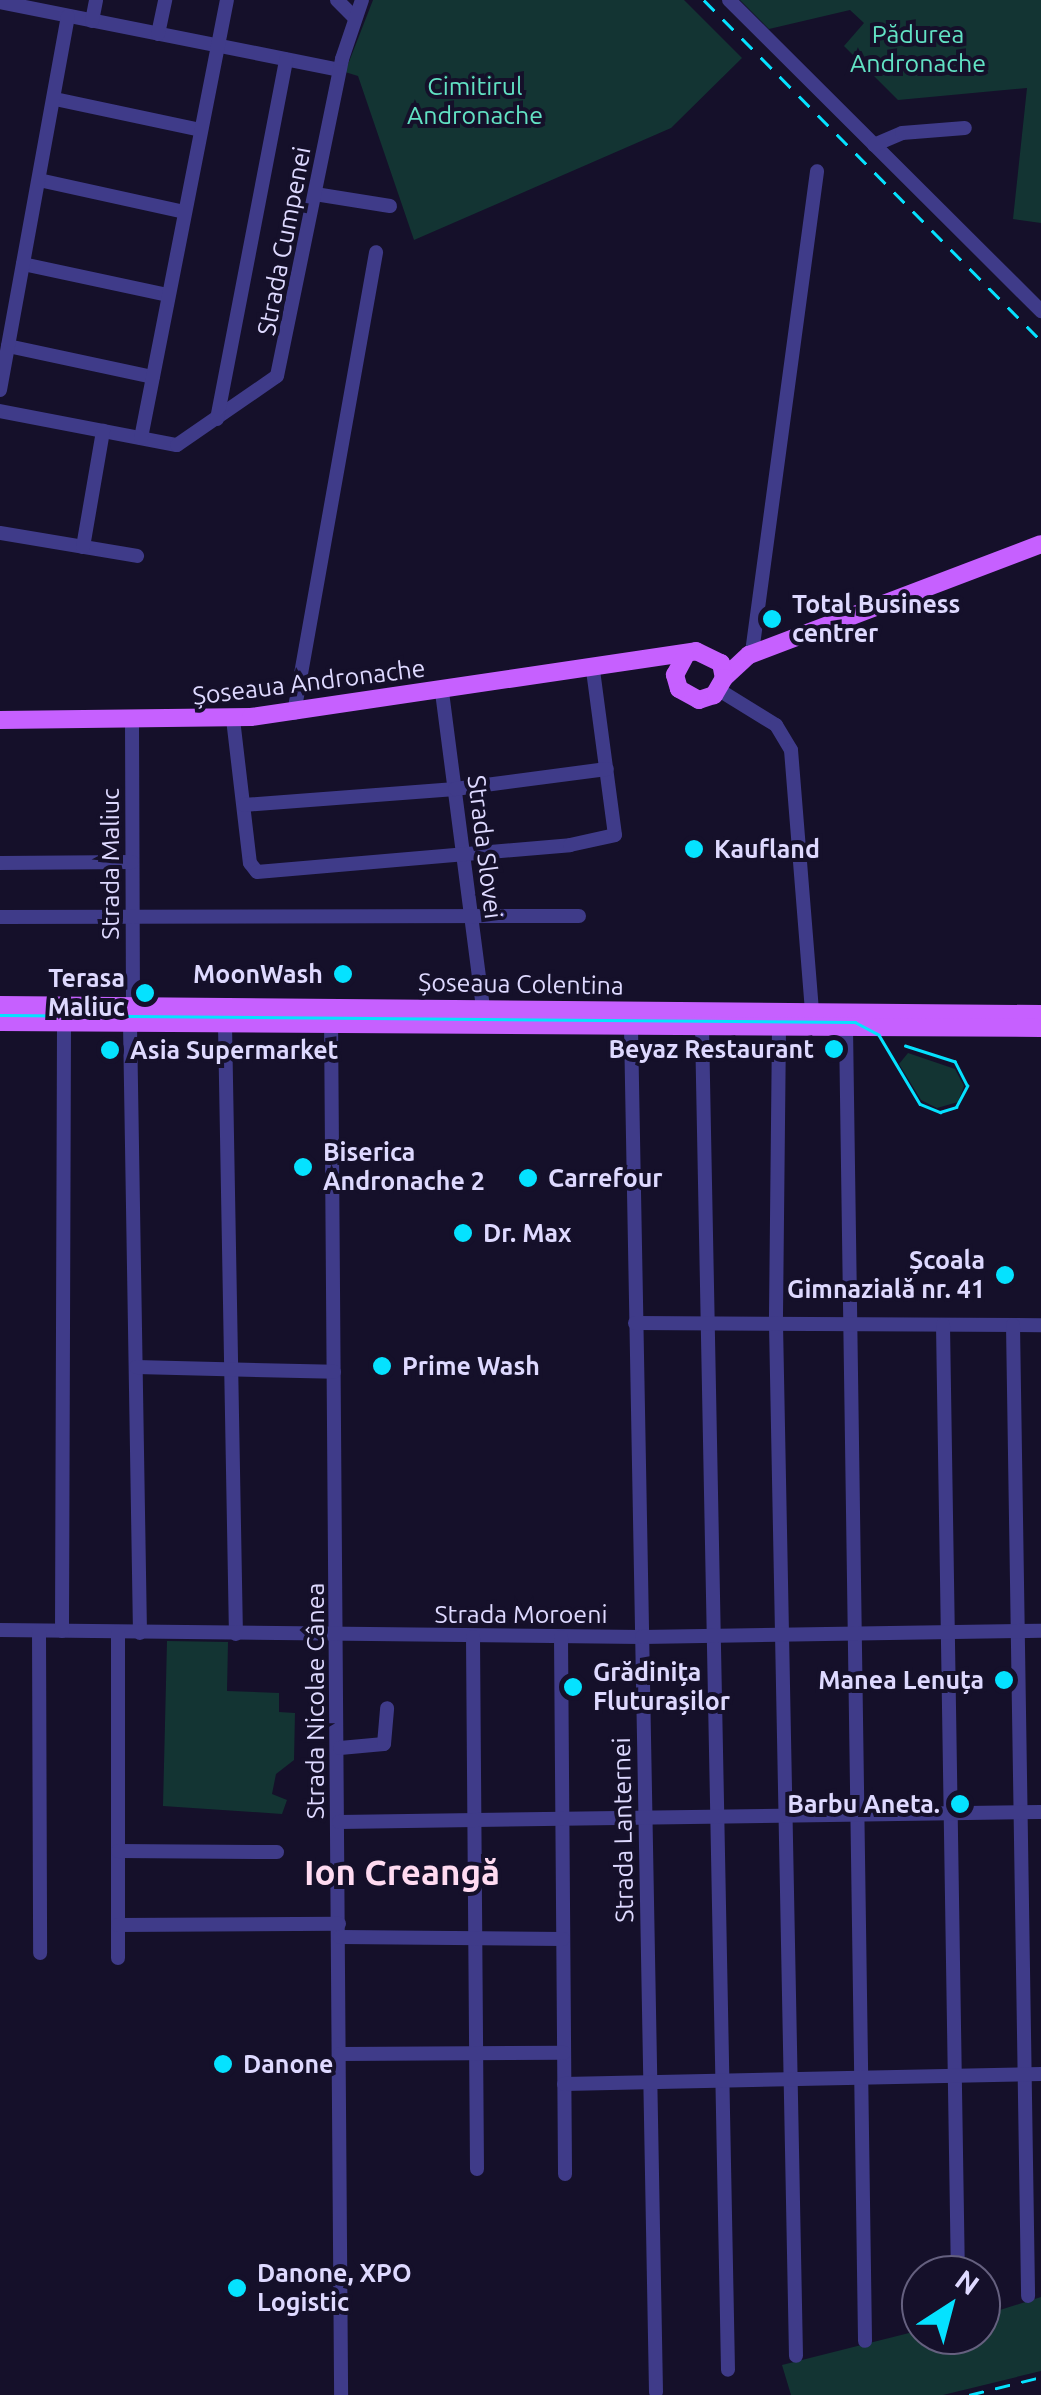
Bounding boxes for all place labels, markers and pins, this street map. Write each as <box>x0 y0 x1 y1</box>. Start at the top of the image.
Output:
place label: Total Business centrer <box>792 590 960 649</box>
marker: Total Business centrer <box>761 608 783 630</box>
place label: Kaufland <box>714 834 820 864</box>
marker: Kaufland <box>683 838 705 860</box>
place label: MoonWash <box>193 959 323 989</box>
marker: MoonWash <box>332 963 354 985</box>
place label: Terasa Maliuc <box>48 964 125 1023</box>
marker: Terasa Maliuc <box>134 982 156 1004</box>
place label: Beyaz Restaurant <box>608 1034 814 1064</box>
place label: Asia Supermarket <box>130 1035 338 1065</box>
marker: Beyaz Restaurant <box>823 1038 845 1060</box>
marker: Asia Supermarket <box>99 1039 121 1061</box>
place label: Biserica Andronache 2 <box>323 1138 485 1197</box>
marker: Biserica Andronache 2 <box>292 1156 314 1178</box>
place label: Carrefour <box>548 1163 663 1193</box>
marker: Carrefour <box>517 1167 539 1189</box>
place label: Dr. Max <box>483 1218 572 1248</box>
marker: Dr. Max <box>452 1222 474 1244</box>
place label: Școala Gimnazială nr. 41 <box>787 1246 985 1305</box>
marker: Școala Gimnazială nr. 41 <box>994 1264 1016 1286</box>
place label: Prime Wash <box>402 1351 540 1381</box>
marker: Prime Wash <box>371 1355 393 1377</box>
place label: Grădinița Fluturașilor <box>593 1658 730 1717</box>
place label: Manea Lenuța <box>818 1665 984 1695</box>
marker: Manea Lenuța <box>993 1669 1015 1691</box>
marker: Grădinița Fluturașilor <box>562 1676 584 1698</box>
place label: Barbu Aneta. <box>787 1789 940 1819</box>
marker: Barbu Aneta. <box>949 1793 971 1815</box>
place label: Danone <box>243 2049 333 2079</box>
marker: Danone <box>212 2053 234 2075</box>
place label: Danone, XPO Logistic <box>257 2259 412 2318</box>
marker: Danone, XPO Logistic <box>226 2277 248 2299</box>

